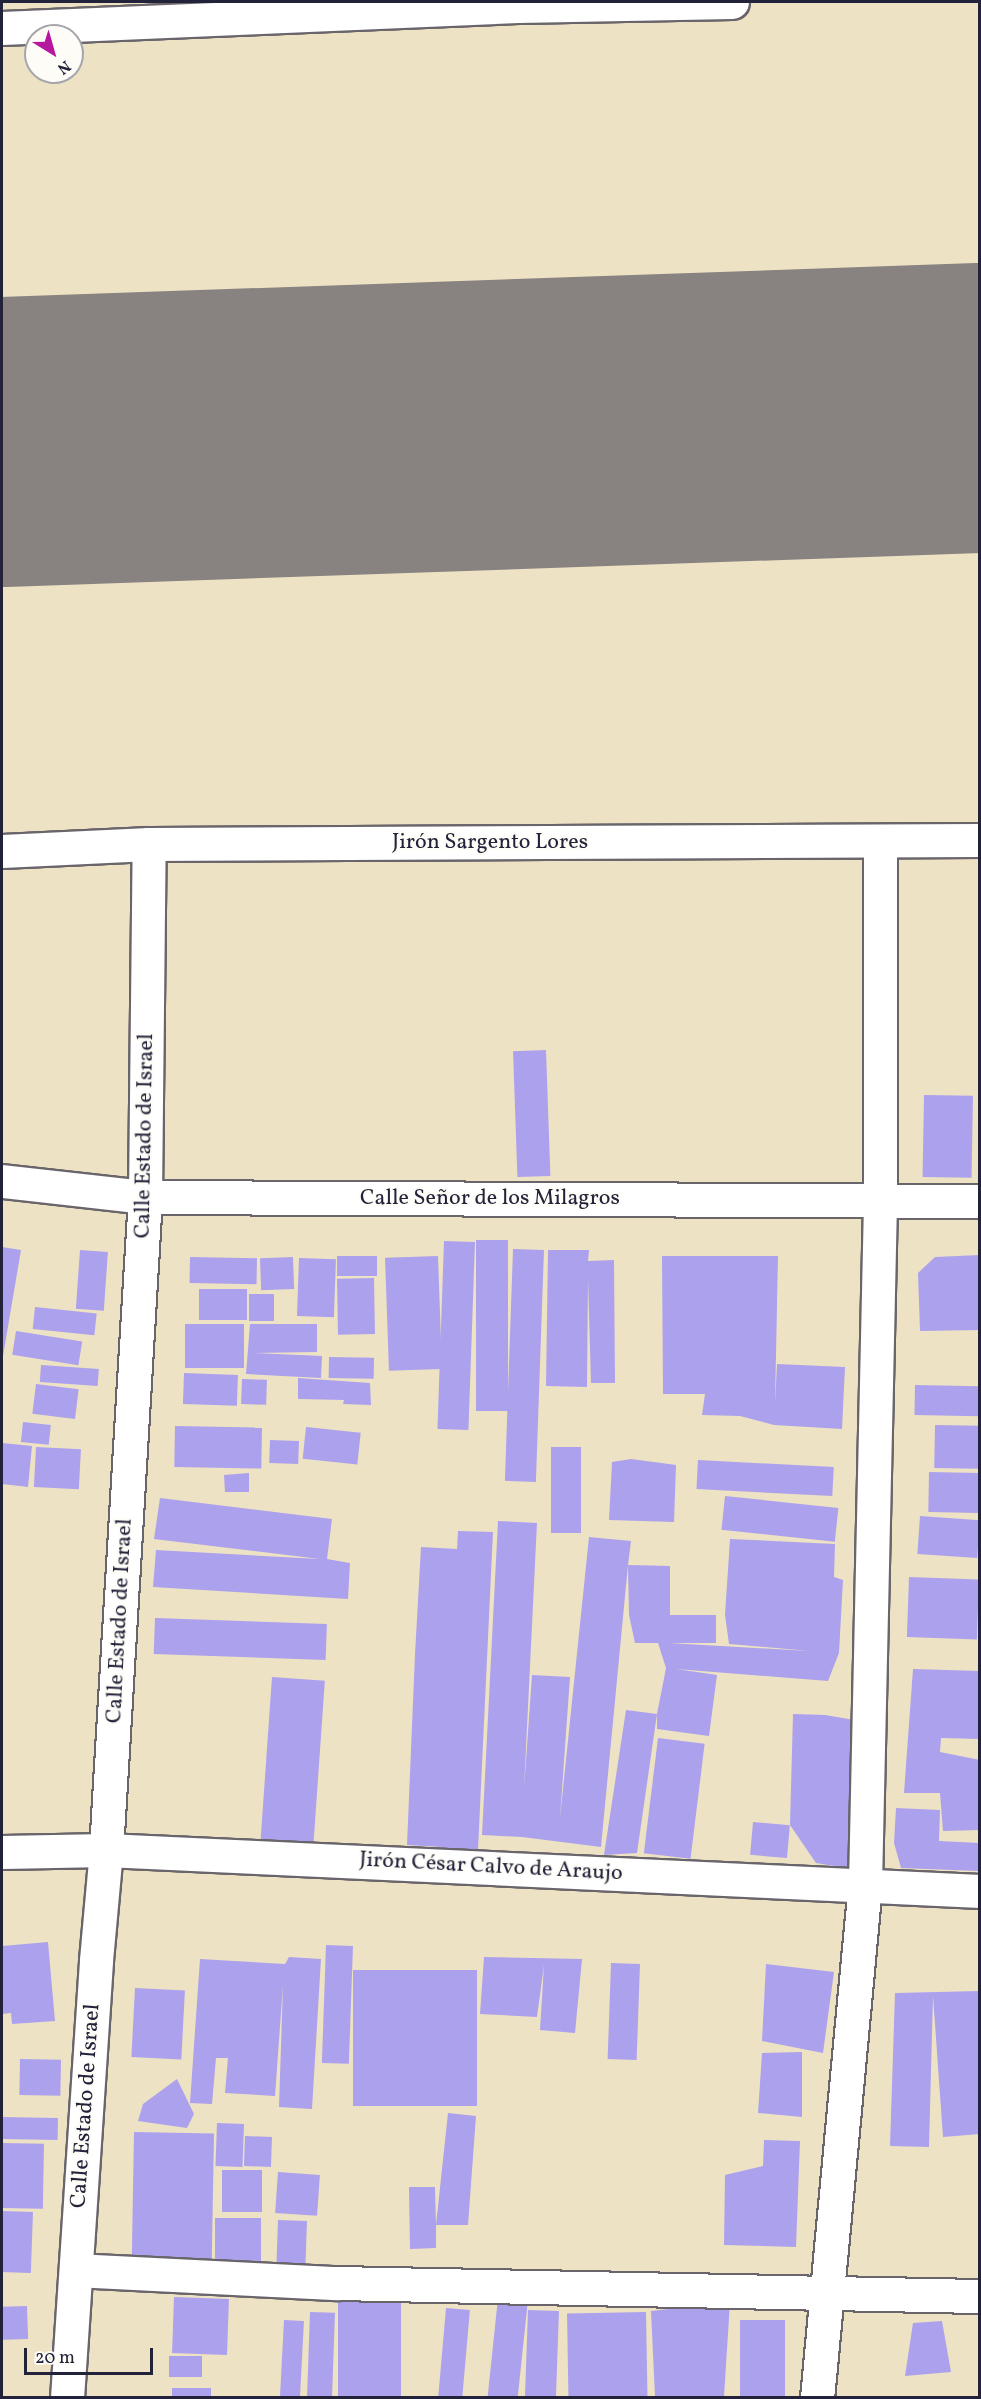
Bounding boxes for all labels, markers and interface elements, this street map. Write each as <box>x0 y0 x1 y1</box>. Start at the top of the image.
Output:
north arrow <box>24 24 84 84</box>
text: N <box>52 54 75 79</box>
street label: Jirón Sargento Lores <box>392 830 588 856</box>
street label: Calle Estado de Israel <box>130 1033 160 1239</box>
street label: Calle Señor de los Milagros <box>360 1186 620 1212</box>
street label: Calle Estado de Israel <box>101 1518 139 1724</box>
street label: Jirón César Calvo de Araujo <box>359 1847 623 1887</box>
street label: Calle Estado de Israel <box>66 2003 106 2209</box>
scale bar <box>27 2336 156 2374</box>
text: 20 m <box>35 2346 75 2371</box>

